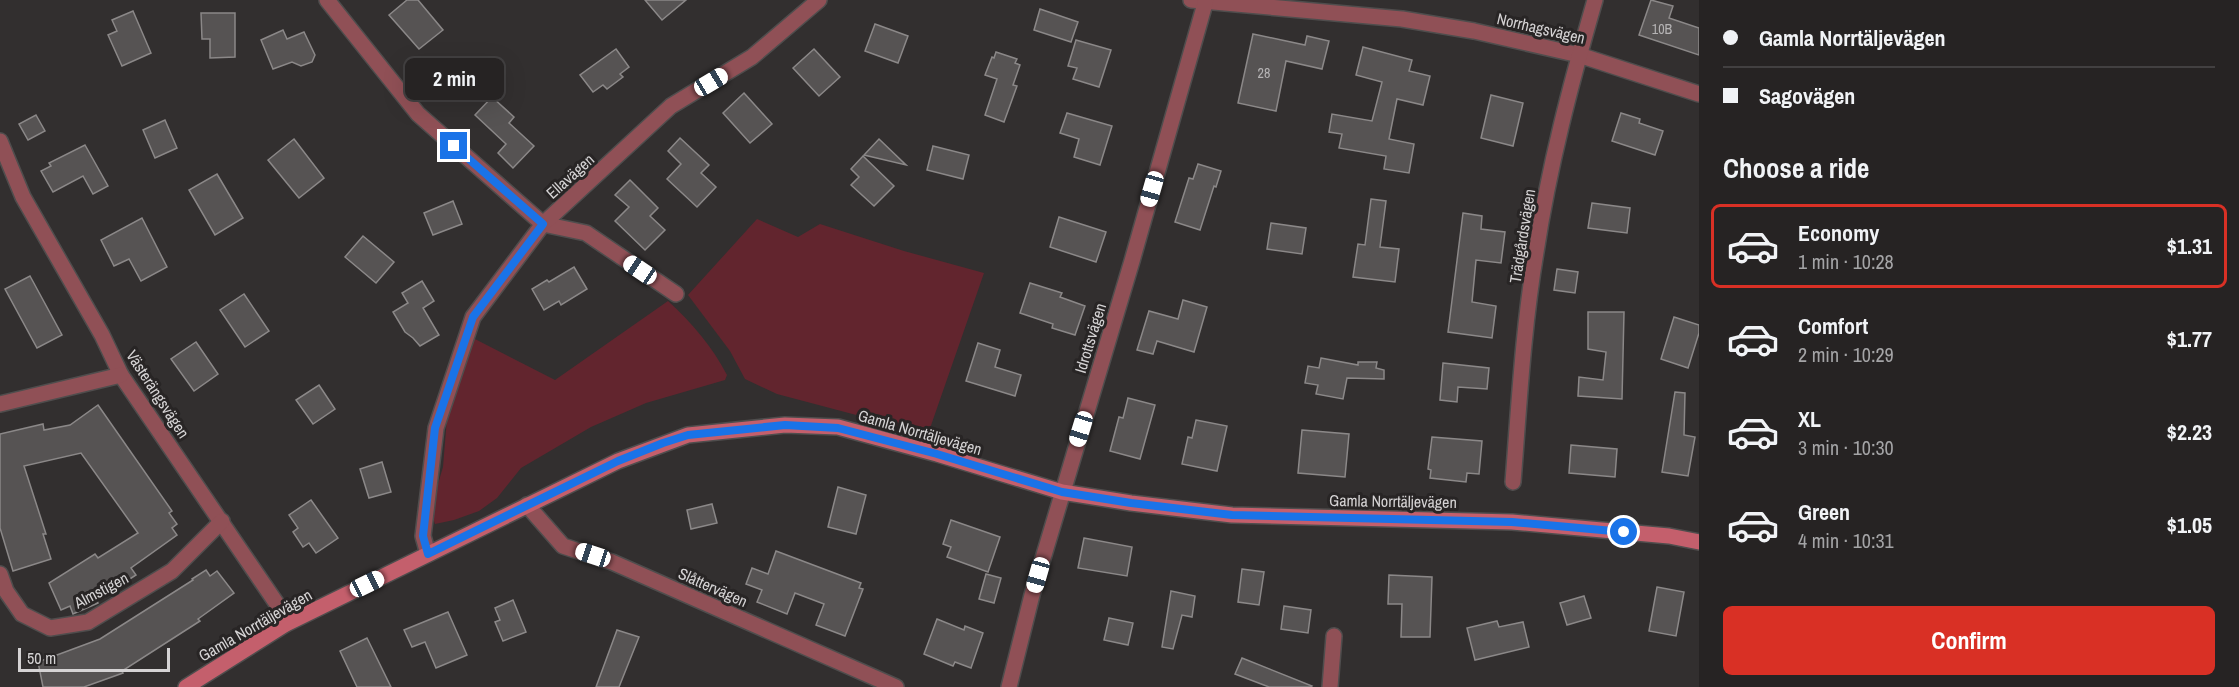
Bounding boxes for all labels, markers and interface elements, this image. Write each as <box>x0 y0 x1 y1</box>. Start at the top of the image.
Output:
street label: Norrhagsvägen <box>1495 7 1587 49</box>
house number: 10B <box>1652 20 1673 38</box>
text: Gamla Norrtäljevägen <box>1759 23 1946 53</box>
callout: 2 min <box>404 59 504 101</box>
house number: 28 <box>1258 64 1270 82</box>
text: 2 min <box>433 65 476 92</box>
car <box>691 65 731 99</box>
text: Sagovägen <box>1759 81 1855 111</box>
route end <box>440 132 467 159</box>
street label: Ellavägen <box>541 149 599 203</box>
text: Choose a ride <box>1723 150 1869 186</box>
car <box>1138 169 1166 209</box>
street label: Trädgårdsvägen <box>1504 187 1540 285</box>
text: Economy <box>1798 218 1879 248</box>
icon: car <box>1726 219 1780 273</box>
text: $1.31 <box>2167 231 2212 261</box>
text: 1 min · 10:28 <box>1798 248 1894 275</box>
car <box>620 252 660 288</box>
street label: Idrottsvägen <box>1069 300 1111 376</box>
text: Comfort <box>1798 311 1868 341</box>
icon: car <box>1726 312 1780 366</box>
text: $1.77 <box>2167 324 2212 354</box>
text: 2 min · 10:29 <box>1798 341 1894 368</box>
street label: Västerängsvägen <box>121 346 195 442</box>
street label: Gamla Norrtäljevägen <box>856 404 984 460</box>
text: XL <box>1798 404 1821 434</box>
icon: car <box>1726 405 1780 459</box>
car <box>1067 409 1095 449</box>
text: $2.23 <box>2167 417 2212 447</box>
text: 3 min · 10:30 <box>1798 434 1894 461</box>
street label: Gamla Norrtäljevägen <box>1329 489 1457 513</box>
text: Green <box>1798 497 1850 527</box>
icon: car <box>1726 498 1780 552</box>
text: $1.05 <box>2167 510 2212 540</box>
route start <box>1610 518 1637 545</box>
text: 4 min · 10:31 <box>1798 527 1894 554</box>
car <box>573 541 613 569</box>
car <box>1024 555 1052 595</box>
street label: Slåttervägen <box>675 562 751 612</box>
street label: Almstigen <box>69 567 132 614</box>
car <box>347 568 387 600</box>
street label: Gamla Norrtäljevägen <box>194 584 316 666</box>
button: Confirm <box>1723 606 2215 675</box>
scale bar <box>18 645 170 672</box>
text: 50 m <box>27 647 56 669</box>

